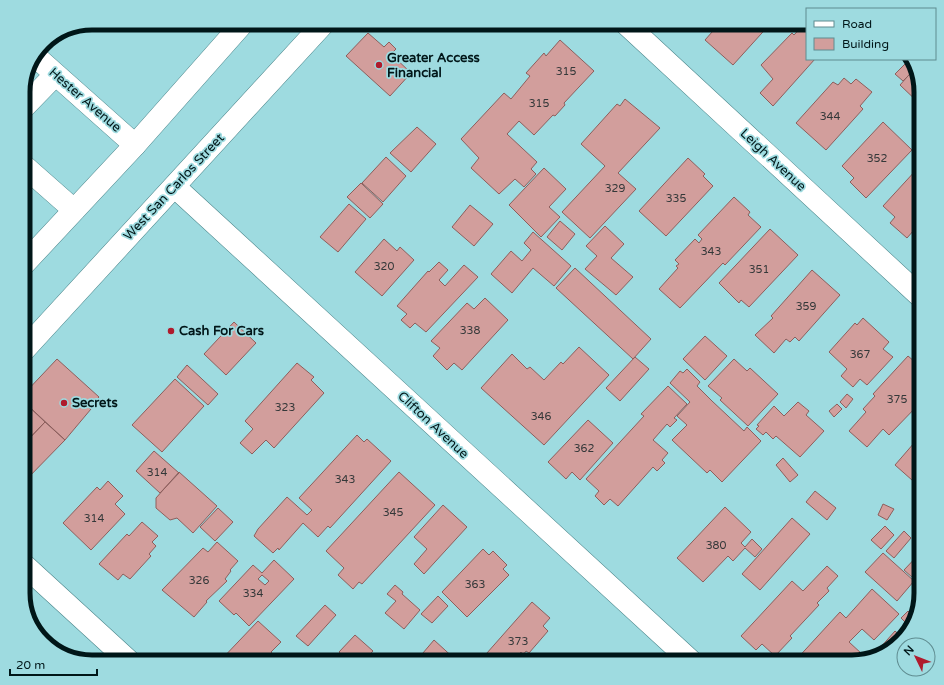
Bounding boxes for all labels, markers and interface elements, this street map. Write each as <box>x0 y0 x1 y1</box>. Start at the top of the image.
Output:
legend <box>806 8 936 60</box>
text: Road <box>842 17 872 31</box>
text: Building <box>842 37 889 51</box>
place label: Greater Access Financial <box>387 50 480 81</box>
marker: Greater Access Financial <box>374 60 384 70</box>
street label: Hester Avenue <box>46 64 124 136</box>
house number: 315 <box>556 65 576 78</box>
house number: 315 <box>529 97 549 110</box>
house number: 344 <box>820 110 840 123</box>
street label: Leigh Avenue <box>737 125 809 195</box>
street label: West San Carlos Street <box>120 130 228 244</box>
house number: 352 <box>867 152 887 165</box>
house number: 329 <box>605 182 625 195</box>
house number: 335 <box>666 192 686 205</box>
house number: 343 <box>701 245 721 258</box>
house number: 320 <box>374 260 394 273</box>
house number: 351 <box>749 263 769 276</box>
house number: 359 <box>796 300 816 313</box>
place label: Cash For Cars <box>179 323 264 339</box>
house number: 338 <box>460 324 480 337</box>
marker: Cash For Cars <box>166 326 176 336</box>
house number: 367 <box>850 348 870 361</box>
street label: Clifton Avenue <box>394 388 472 462</box>
house number: 375 <box>887 393 907 406</box>
place label: Secrets <box>72 395 118 411</box>
marker: Secrets <box>59 398 69 408</box>
house number: 323 <box>275 401 295 414</box>
house number: 346 <box>531 410 551 423</box>
house number: 362 <box>574 442 594 455</box>
house number: 314 <box>147 466 167 479</box>
house number: 343 <box>335 473 355 486</box>
house number: 345 <box>383 506 403 519</box>
house number: 314 <box>84 512 104 525</box>
house number: 380 <box>706 539 726 552</box>
house number: 326 <box>189 574 209 587</box>
house number: 363 <box>465 578 485 591</box>
house number: 334 <box>243 587 263 600</box>
house number: 373 <box>508 635 528 648</box>
north arrow <box>896 637 936 677</box>
text: N <box>901 643 917 658</box>
scale bar <box>10 651 97 677</box>
text: 20 m <box>16 658 45 672</box>

